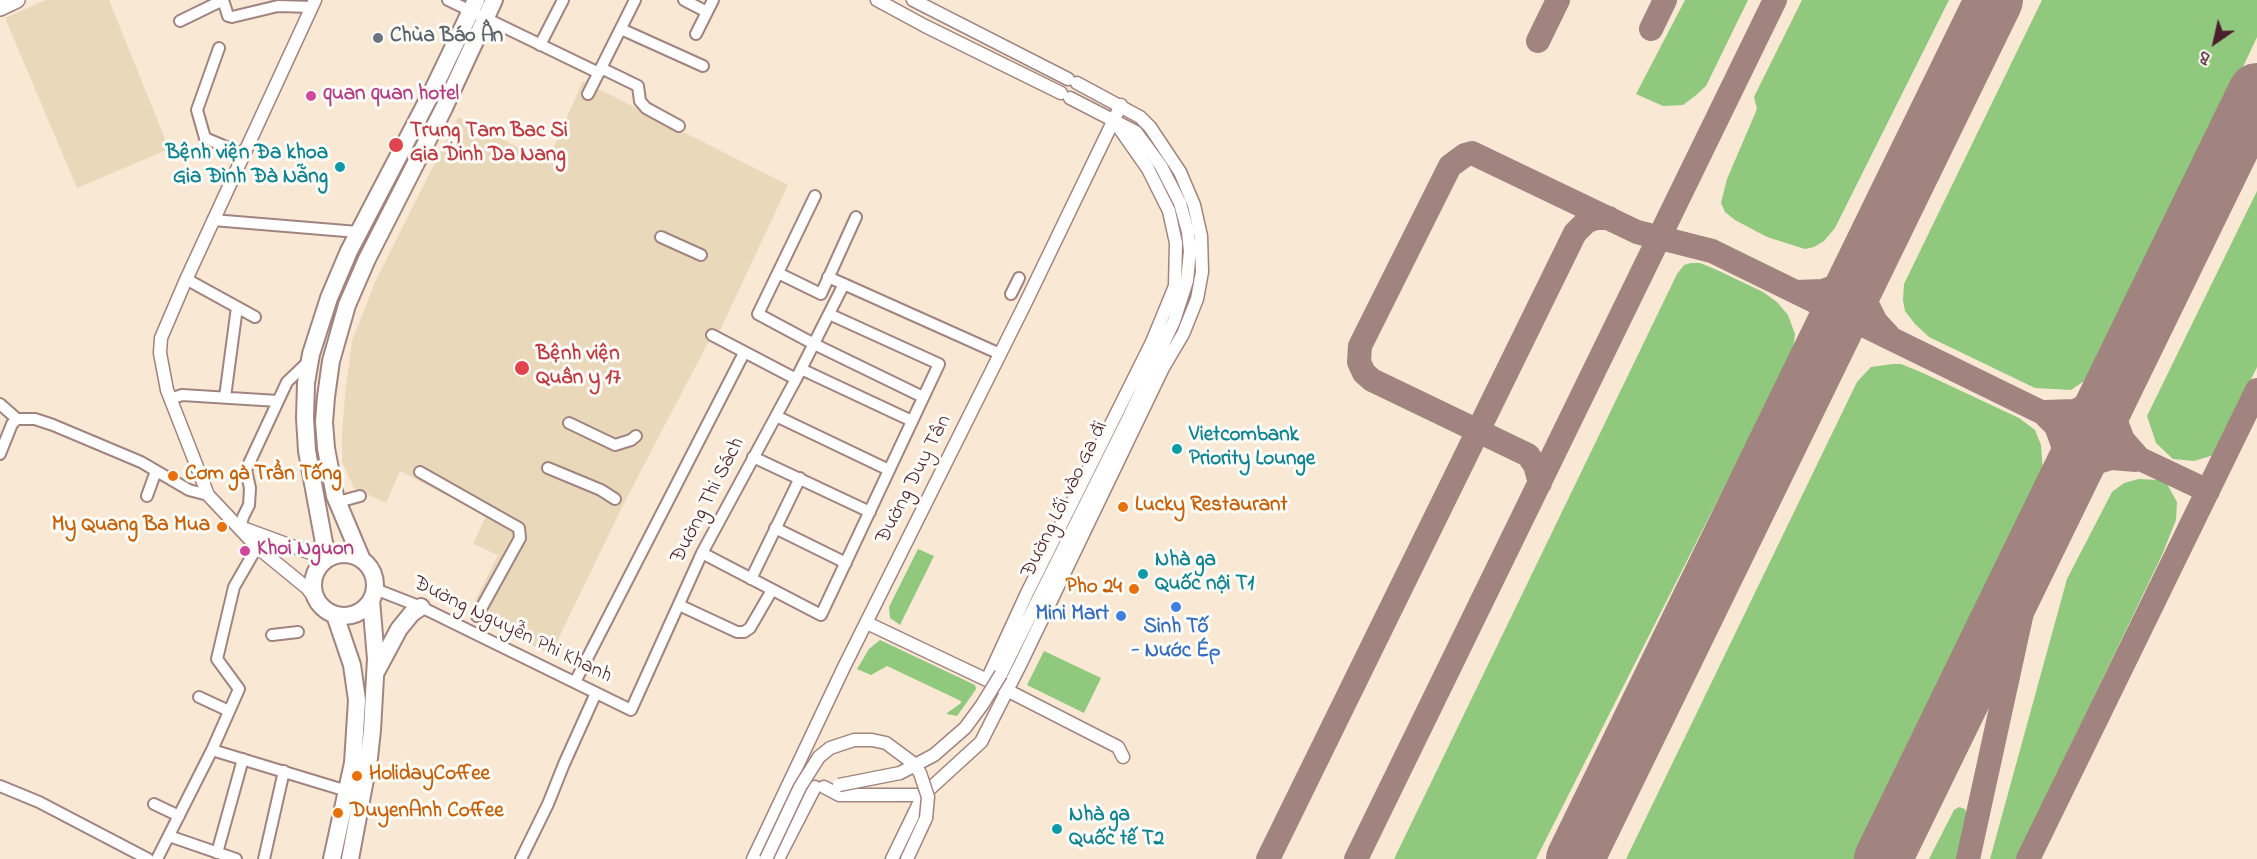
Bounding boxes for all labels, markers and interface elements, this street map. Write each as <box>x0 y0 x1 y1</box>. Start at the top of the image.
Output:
north arrow <box>2185 12 2245 72</box>
place label: Chùa Báo Ân <box>390 25 503 51</box>
marker: Chùa Báo Ân <box>371 31 385 45</box>
text: B <box>2194 44 2216 70</box>
place label: quan quan hotel <box>323 83 459 109</box>
marker: quan quan hotel <box>304 89 318 103</box>
place label: Trung Tam Bac Si Gia Dinh Da Nang <box>410 120 568 170</box>
marker: Trung Tam Bac Si Gia Dinh Da Nang <box>387 136 405 154</box>
place label: Bệnh viện Đa khoa Gia Đình Đà Nẵng <box>166 142 328 192</box>
marker: Bệnh viện Đa khoa Gia Đình Đà Nẵng <box>333 160 347 174</box>
place label: Bệnh viện Quân y 17 <box>536 343 621 393</box>
marker: Bệnh viện Quân y 17 <box>513 359 531 377</box>
street label: Đường Duy Tân <box>872 411 958 549</box>
street label: Đường Lối vào Ga đi <box>1017 417 1115 583</box>
place label: Vietcombank Priority Lounge <box>1189 424 1315 474</box>
street label: Đường Thi Sách <box>666 434 752 568</box>
marker: Vietcombank Priority Lounge <box>1170 442 1184 456</box>
place label: Cơm gà Trần Tống <box>185 463 342 489</box>
marker: Cơm gà Trần Tống <box>166 469 180 483</box>
place label: Lucky Restaurant <box>1135 494 1287 520</box>
marker: Lucky Restaurant <box>1116 500 1130 514</box>
place label: My Quang Ba Mua <box>52 514 210 540</box>
marker: My Quang Ba Mua <box>215 520 229 534</box>
place label: Khoi Nguon <box>257 538 354 564</box>
marker: Khoi Nguon <box>238 544 252 558</box>
place label: Nhà ga Quốc nội T1 <box>1155 549 1254 599</box>
marker: Nhà ga Quốc nội T1 <box>1136 567 1150 581</box>
street label: Đường Nguyễn Phi Khanh <box>409 572 615 690</box>
place label: Pho 24 <box>1066 576 1122 602</box>
marker: Pho 24 <box>1127 582 1141 596</box>
marker: Sinh Tố - Nước Ép <box>1169 600 1183 614</box>
place label: Mini Mart <box>1035 603 1109 629</box>
marker: Mini Mart <box>1114 609 1128 623</box>
place label: Sinh Tố - Nước Ép <box>1132 616 1220 666</box>
place label: HolidayCoffee <box>369 763 490 789</box>
marker: HolidayCoffee <box>350 769 364 783</box>
place label: DuyenAnh Coffee <box>350 800 504 826</box>
place label: Nhà ga Quốc tế T2 <box>1069 804 1164 854</box>
marker: DuyenAnh Coffee <box>331 806 345 820</box>
marker: Nhà ga Quốc tế T2 <box>1050 822 1064 836</box>

